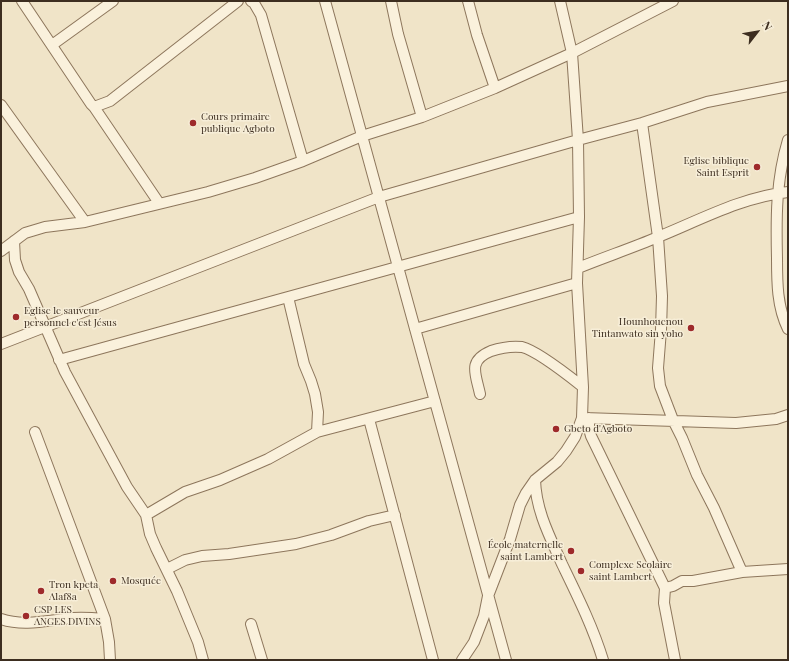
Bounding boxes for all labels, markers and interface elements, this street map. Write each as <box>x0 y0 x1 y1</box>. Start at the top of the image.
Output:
north arrow <box>737 12 777 52</box>
text: N <box>759 18 776 33</box>
place label: Cours primaire publique Agboto <box>201 111 275 134</box>
marker: Cours primaire publique Agboto <box>188 118 198 128</box>
place label: Eglise biblique Saint Esprit <box>683 155 749 178</box>
marker: Eglise biblique Saint Esprit <box>752 162 762 172</box>
place label: Eglise le sauveur personnel c'est Jésus <box>24 305 117 328</box>
marker: Eglise le sauveur personnel c'est Jésus <box>11 312 21 322</box>
place label: Hounhouenou Tintanwato sin yoho <box>592 316 683 340</box>
marker: Hounhouenou Tintanwato sin yoho <box>686 323 696 333</box>
place label: Gbeto d'Agboto <box>564 423 632 435</box>
marker: Gbeto d'Agboto <box>551 424 561 434</box>
place label: École maternelle saint Lambert <box>488 539 563 562</box>
marker: École maternelle saint Lambert <box>566 546 576 556</box>
place label: Complexe Scolaire saint Lambert <box>589 559 672 582</box>
marker: Complexe Scolaire saint Lambert <box>576 566 586 576</box>
place label: Mosquée <box>121 575 161 587</box>
marker: Mosquée <box>108 576 118 586</box>
place label: Tron kpeta Alaf8a <box>49 579 98 602</box>
marker: Tron kpeta Alaf8a <box>36 586 46 596</box>
place label: CSP LES ANGES DIVINS <box>34 604 101 628</box>
marker: CSP LES ANGES DIVINS <box>21 611 31 621</box>

